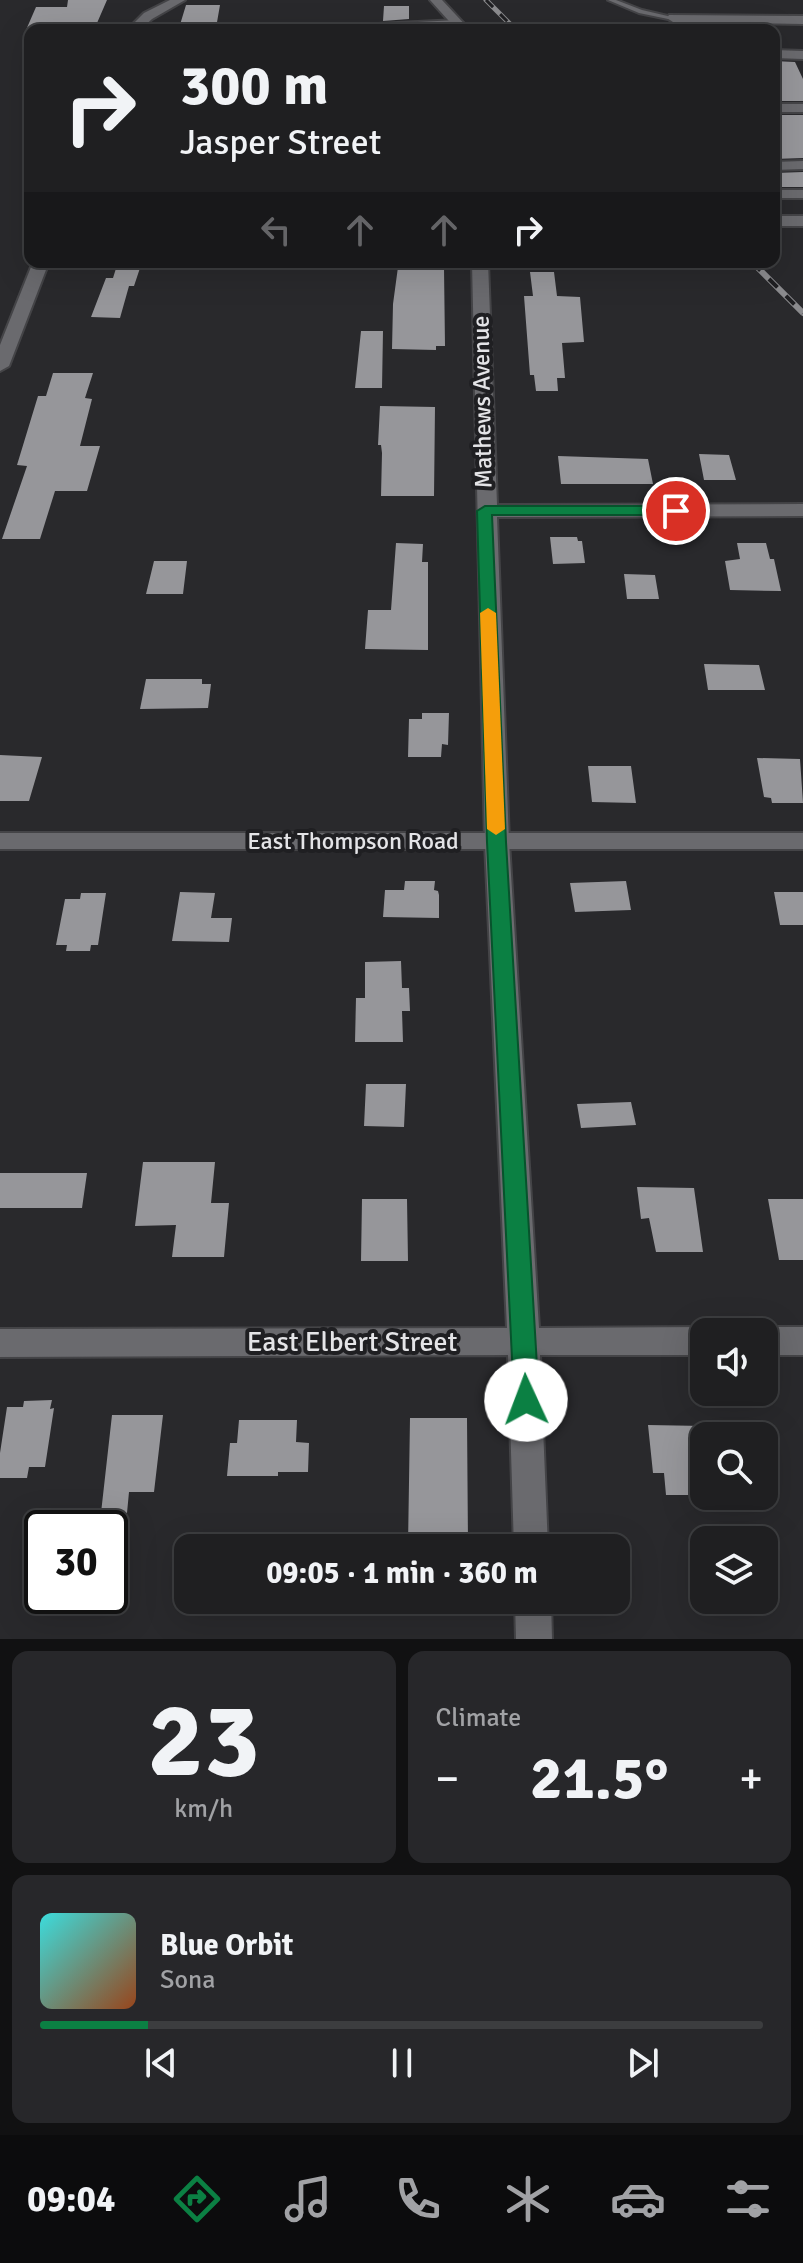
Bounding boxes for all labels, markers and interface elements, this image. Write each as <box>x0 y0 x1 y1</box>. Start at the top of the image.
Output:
text: 300 m <box>180 51 328 120</box>
icon: right <box>48 56 152 160</box>
text: Jasper Street <box>180 120 381 165</box>
icon: left <box>254 208 298 252</box>
icon: ahead <box>338 208 382 252</box>
icon: ahead <box>422 208 466 252</box>
icon: right <box>506 208 550 252</box>
street label: Mathews Avenue <box>465 315 499 489</box>
pin <box>642 477 710 545</box>
icon: arrive <box>654 489 698 533</box>
street label: East Thompson Road <box>247 826 459 856</box>
map controls <box>690 1318 778 1614</box>
button: sound <box>690 1318 778 1406</box>
street label: East Elbert Street <box>247 1325 458 1359</box>
position arrow <box>484 1358 568 1442</box>
button: search <box>690 1422 778 1510</box>
speed limit sign: 30 <box>24 1510 128 1614</box>
button: layers <box>690 1526 778 1614</box>
text: 09:05 · 1 min · 360 m <box>266 1555 538 1592</box>
text: 23 <box>148 1677 260 1805</box>
text: Climate <box>436 1702 521 1734</box>
text: 21.5° <box>530 1742 668 1816</box>
text: − <box>436 1752 459 1806</box>
text: + <box>739 1752 763 1806</box>
text: km/h <box>174 1793 233 1825</box>
text: Blue Orbit <box>160 1927 293 1964</box>
text: Sona <box>160 1964 215 1996</box>
icon: previous <box>139 2041 183 2085</box>
icon: pause <box>380 2041 424 2085</box>
icon: next <box>621 2041 665 2085</box>
icon: directions <box>169 2171 225 2227</box>
icon: music <box>280 2171 336 2227</box>
icon: phone <box>390 2171 446 2227</box>
icon: climate <box>500 2171 556 2227</box>
icon: car <box>610 2171 666 2227</box>
icon: filters <box>720 2171 776 2227</box>
text: 09:04 <box>27 2177 115 2222</box>

